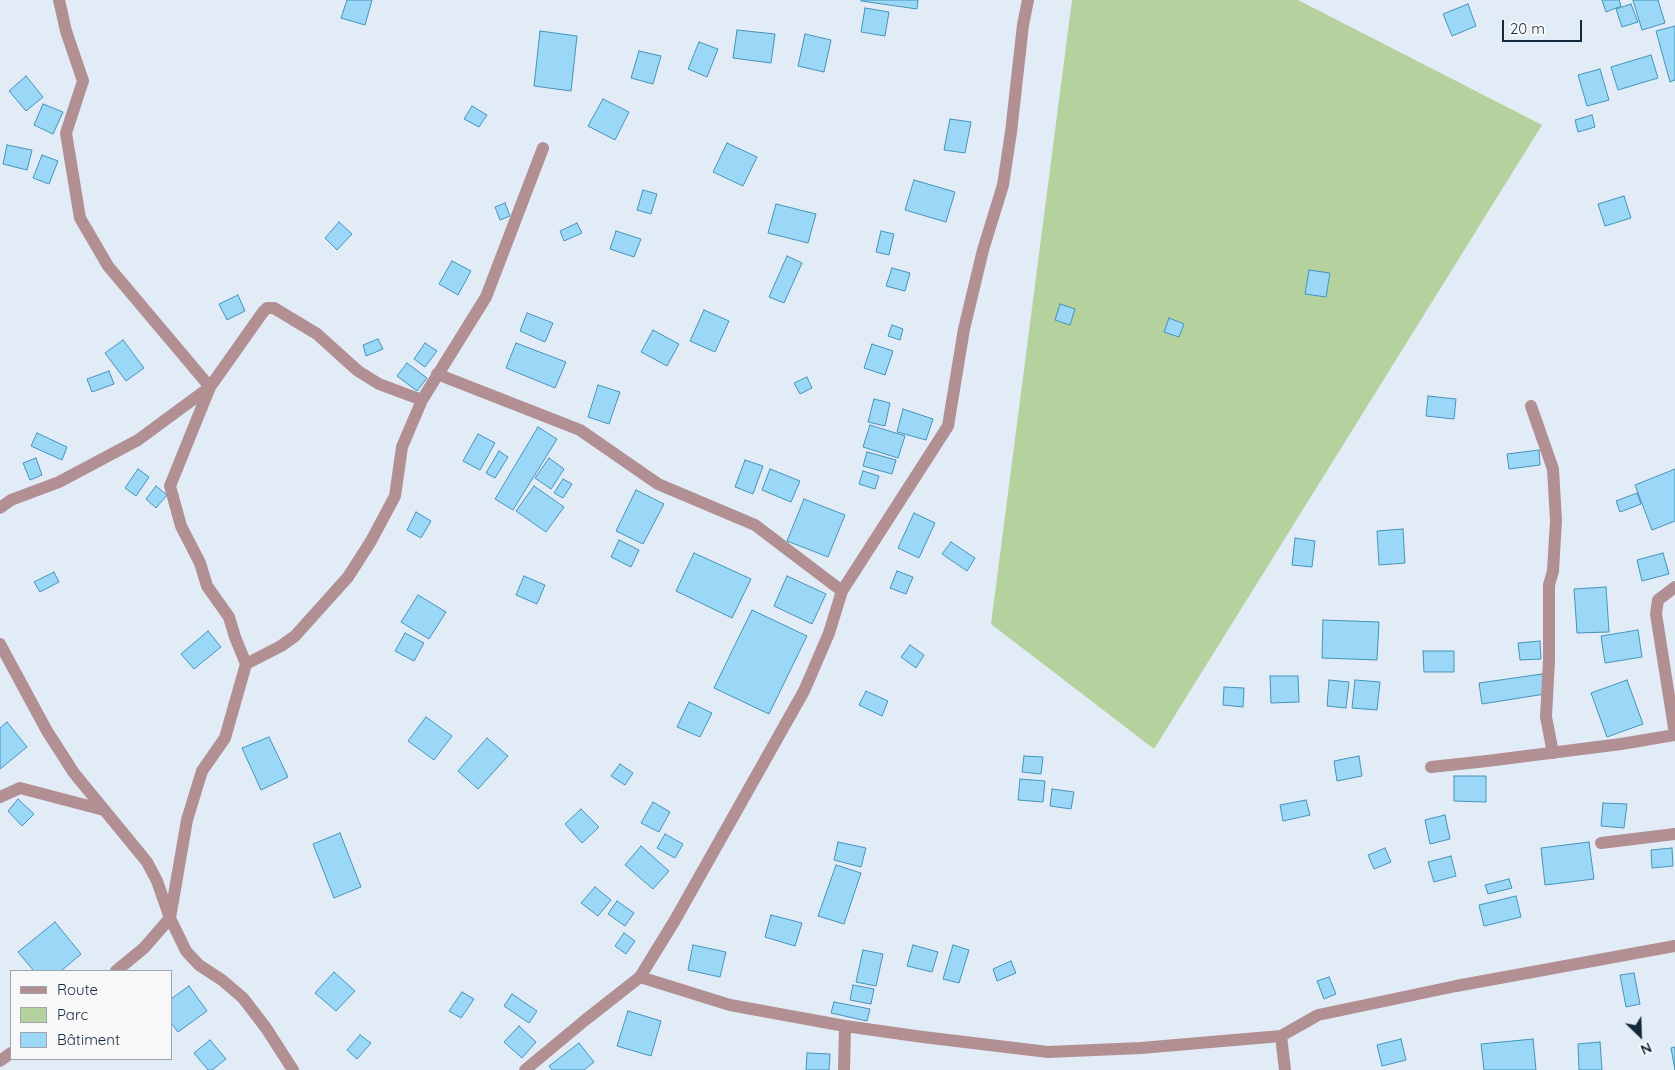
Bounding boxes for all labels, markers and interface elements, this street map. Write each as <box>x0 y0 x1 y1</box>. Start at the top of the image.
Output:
scale bar <box>1505 10 1585 42</box>
text: 20 m <box>1510 19 1545 38</box>
legend <box>10 970 172 1060</box>
text: Route <box>57 980 98 999</box>
text: Parc <box>57 1005 88 1024</box>
north arrow <box>1615 1010 1665 1060</box>
text: Bâtiment <box>57 1030 120 1049</box>
text: N <box>1638 1038 1654 1059</box>

